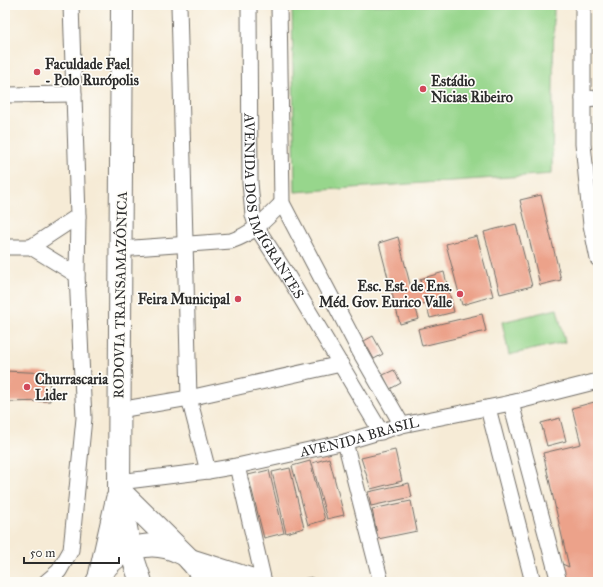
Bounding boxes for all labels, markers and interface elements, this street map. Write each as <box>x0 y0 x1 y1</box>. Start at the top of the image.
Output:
place label: Faculdade Fael - Polo Rurópolis <box>45 56 139 90</box>
marker: Faculdade Fael - Polo Rurópolis <box>32 67 42 77</box>
place label: Estádio Nicias Ribeiro <box>431 73 513 106</box>
marker: Estádio Nicias Ribeiro <box>418 84 428 94</box>
street label: AVENIDA DOS IMIGRANTES <box>241 112 307 302</box>
street label: RODOVIA TRANSAMAZÔNICA <box>109 191 131 399</box>
place label: Esc. Est. de Ens. Méd. Gov. Eurico Valle <box>319 278 452 311</box>
marker: Esc. Est. de Ens. Méd. Gov. Eurico Valle <box>455 289 465 299</box>
place label: Feira Municipal <box>138 291 231 309</box>
marker: Feira Municipal <box>233 294 243 304</box>
place label: Churrascaria Lider <box>35 371 109 404</box>
marker: Churrascaria Lider <box>22 382 32 392</box>
street label: AVENIDA BRASIL <box>298 414 421 461</box>
scale bar <box>24 539 119 565</box>
text: 50 m <box>30 546 55 560</box>

